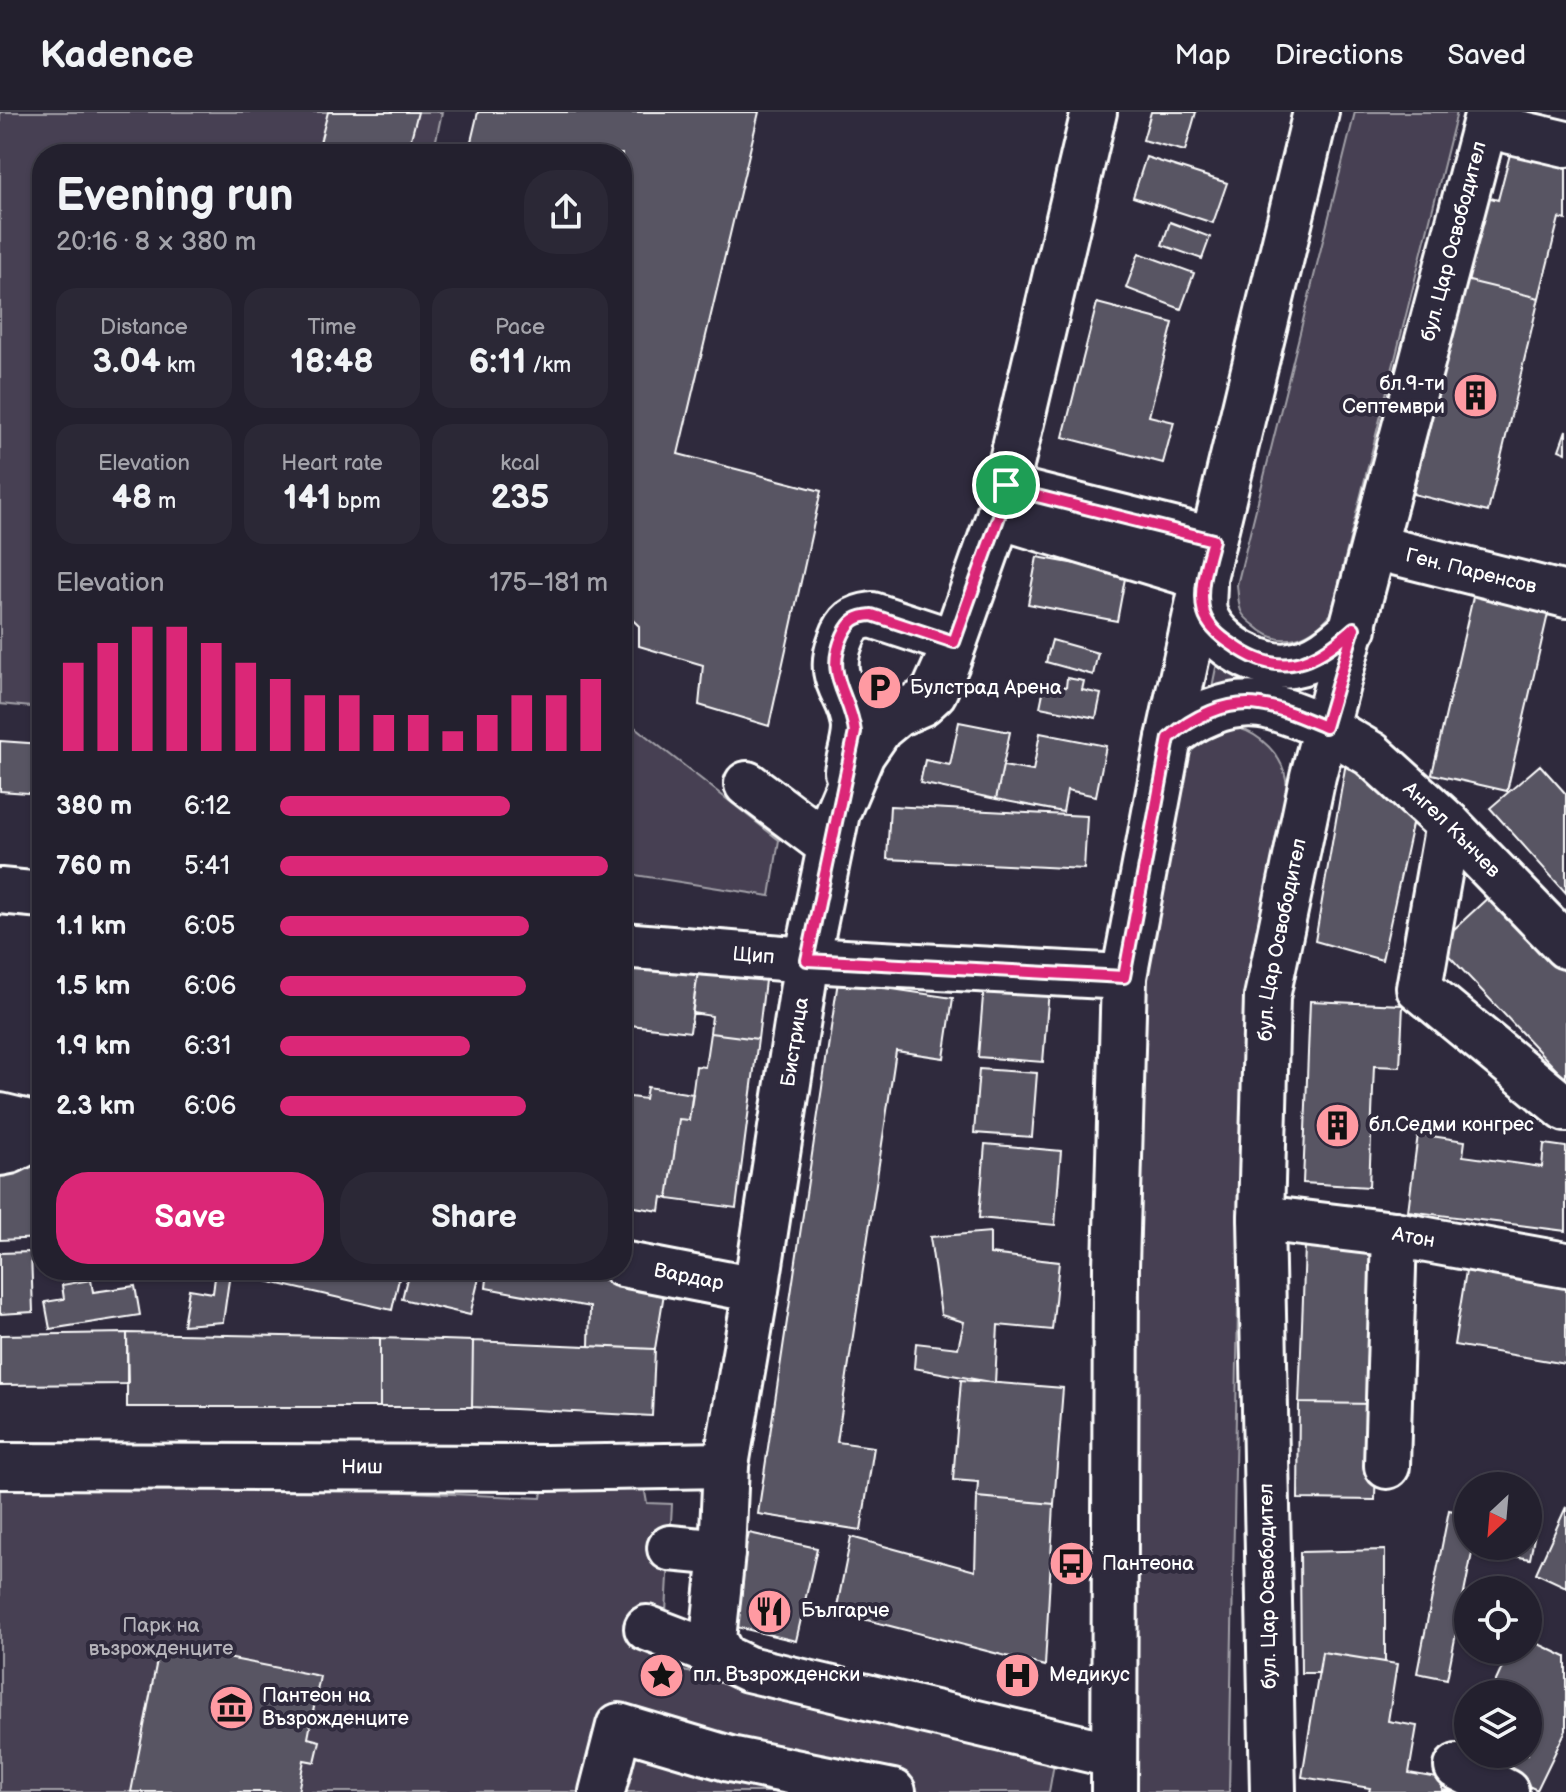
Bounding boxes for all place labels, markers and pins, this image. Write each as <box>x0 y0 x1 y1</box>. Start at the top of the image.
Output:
place label: бл.9-ти Септември <box>1342 372 1445 419</box>
building icon: бл.9-ти Септември <box>1452 372 1500 420</box>
pin <box>972 451 1040 519</box>
parking icon: Булстрад Арена <box>855 664 903 712</box>
place label: Булстрад Арена <box>910 676 1062 700</box>
building icon: бл.Седми конгрес <box>1314 1101 1362 1149</box>
place label: бл.Седми конгрес <box>1369 1113 1534 1137</box>
bus stop icon: Пантеона <box>1047 1540 1095 1588</box>
place label: Пантеона <box>1102 1552 1194 1576</box>
restaurant icon: Българче <box>746 1587 794 1635</box>
place label: Българче <box>801 1599 889 1623</box>
place icon: пл. Възрожденски <box>638 1651 686 1699</box>
hospital icon: Медикус <box>994 1651 1042 1699</box>
place label: пл. Възрожденски <box>693 1663 860 1687</box>
place label: Медикус <box>1049 1663 1130 1687</box>
museum icon: Пантеон на Възрожденците <box>207 1683 255 1731</box>
place label: Пантеон на Възрожденците <box>262 1684 409 1731</box>

